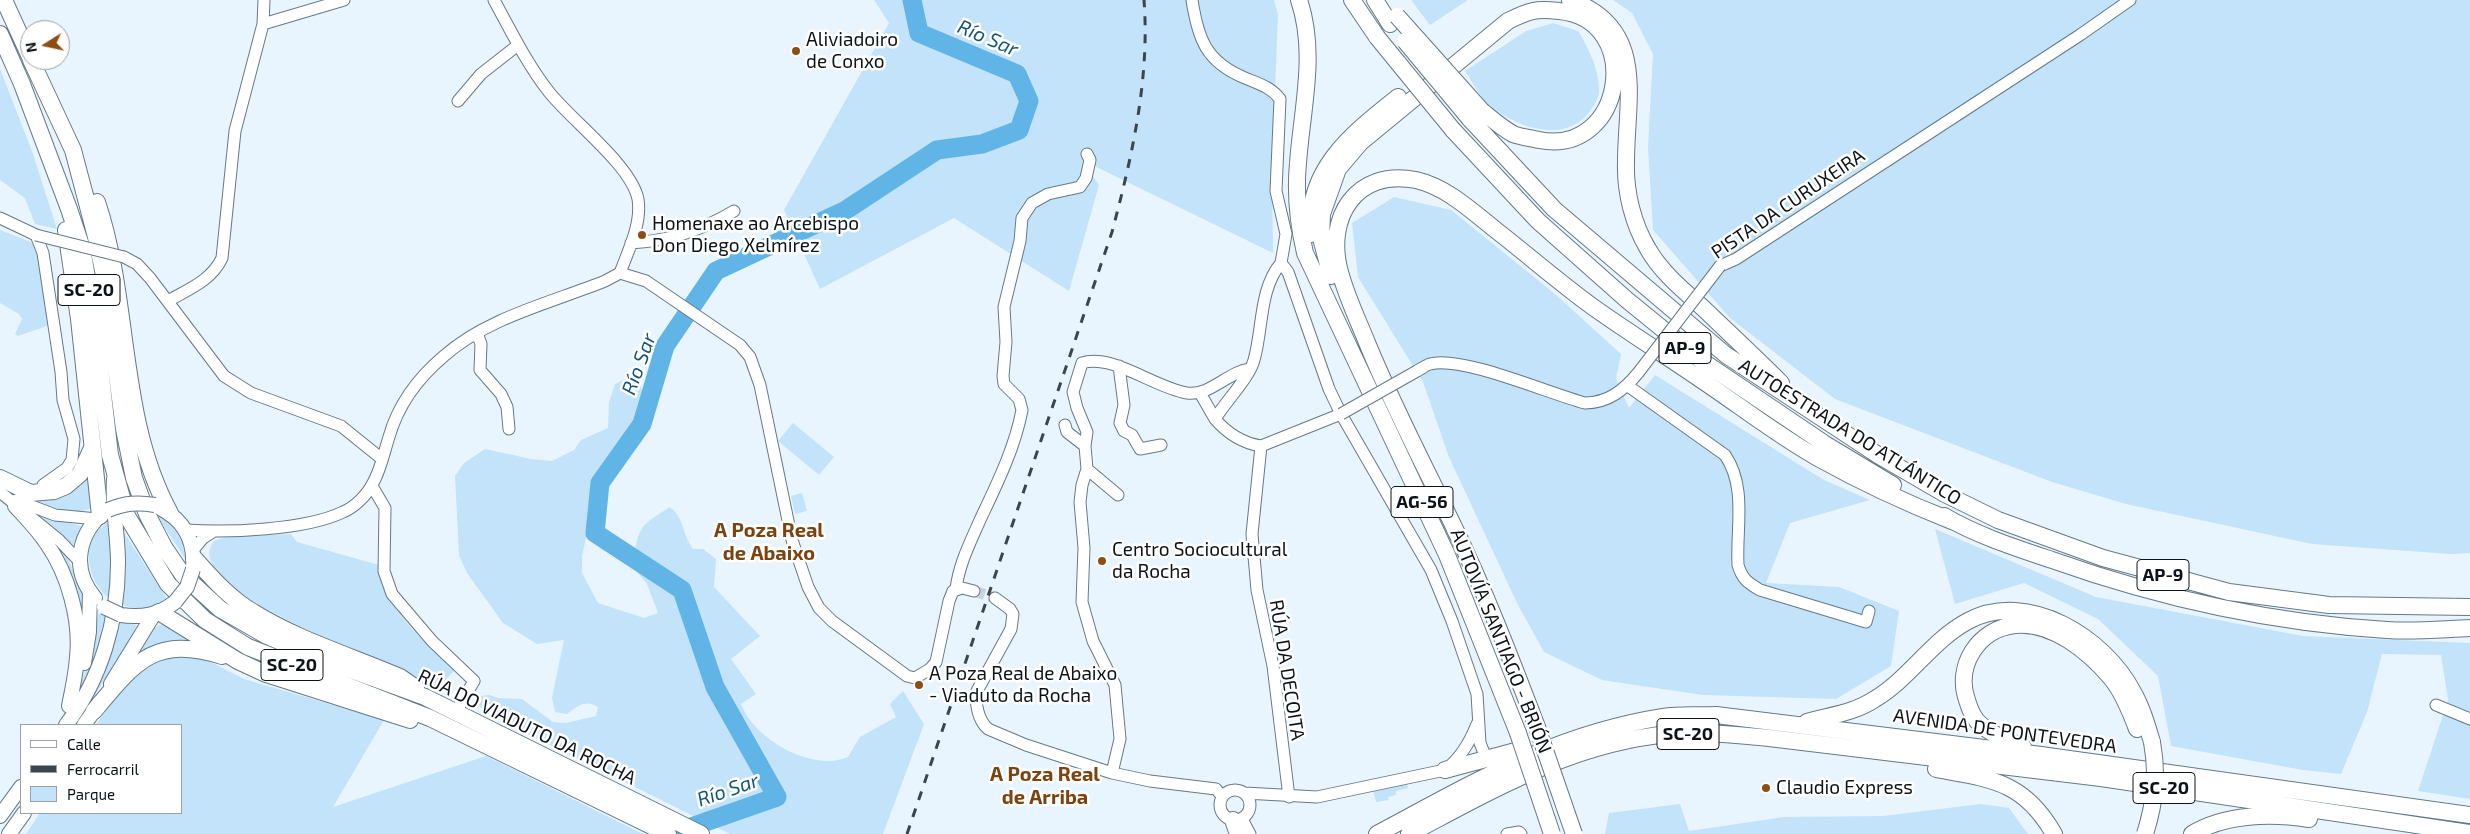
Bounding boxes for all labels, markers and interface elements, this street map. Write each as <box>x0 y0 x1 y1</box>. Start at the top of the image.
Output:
water label: Río Sar <box>954 15 1022 61</box>
north arrow <box>20 20 70 70</box>
place label: Aliviadoiro de Conxo <box>806 29 898 73</box>
text: N <box>21 41 40 54</box>
marker: Aliviadoiro de Conxo <box>790 45 802 57</box>
street label: PISTA DA CURUXEIRA <box>1707 144 1869 264</box>
place label: Homenaxe ao Arcebispo Don Diego Xelmírez <box>652 213 859 257</box>
marker: Homenaxe ao Arcebispo Don Diego Xelmírez <box>636 229 648 241</box>
road number: SC-20 <box>58 274 120 306</box>
water label: Río Sar <box>617 330 661 398</box>
road number: AP-9 <box>1659 332 1711 363</box>
street label: AUTOESTRADA DO ATLÁNTICO <box>1735 354 1965 510</box>
road number: AG-56 <box>1391 487 1453 518</box>
district label: A Poza Real de Abaixo <box>714 518 824 565</box>
street label: AUTOVÍA SANTIAGO - BRIÓN <box>1445 525 1557 757</box>
place label: Centro Sociocultural da Rocha <box>1112 539 1287 583</box>
marker: Centro Sociocultural da Rocha <box>1096 555 1108 567</box>
road number: AP-9 <box>2137 560 2189 590</box>
street label: RÚA DA DECOITA <box>1265 598 1309 742</box>
road number: SC-20 <box>261 650 323 680</box>
place label: A Poza Real de Abaixo - Viaduto da Rocha <box>929 663 1117 707</box>
street label: RÚA DO VIADUTO DA ROCHA <box>414 664 640 790</box>
marker: A Poza Real de Abaixo - Viaduto da Rocha <box>913 679 925 691</box>
street label: AVENIDA DE PONTEVEDRA <box>1892 704 2118 758</box>
road number: SC-20 <box>1657 719 1719 750</box>
legend <box>20 724 182 814</box>
text: Calle <box>67 735 101 753</box>
text: Ferrocarril <box>67 760 139 778</box>
district label: A Poza Real de Arriba <box>990 762 1100 809</box>
water label: Río Sar <box>694 768 762 812</box>
road number: SC-20 <box>2133 772 2195 804</box>
place label: Claudio Express <box>1776 777 1913 799</box>
marker: Claudio Express <box>1760 782 1772 794</box>
text: Parque <box>67 785 115 803</box>

